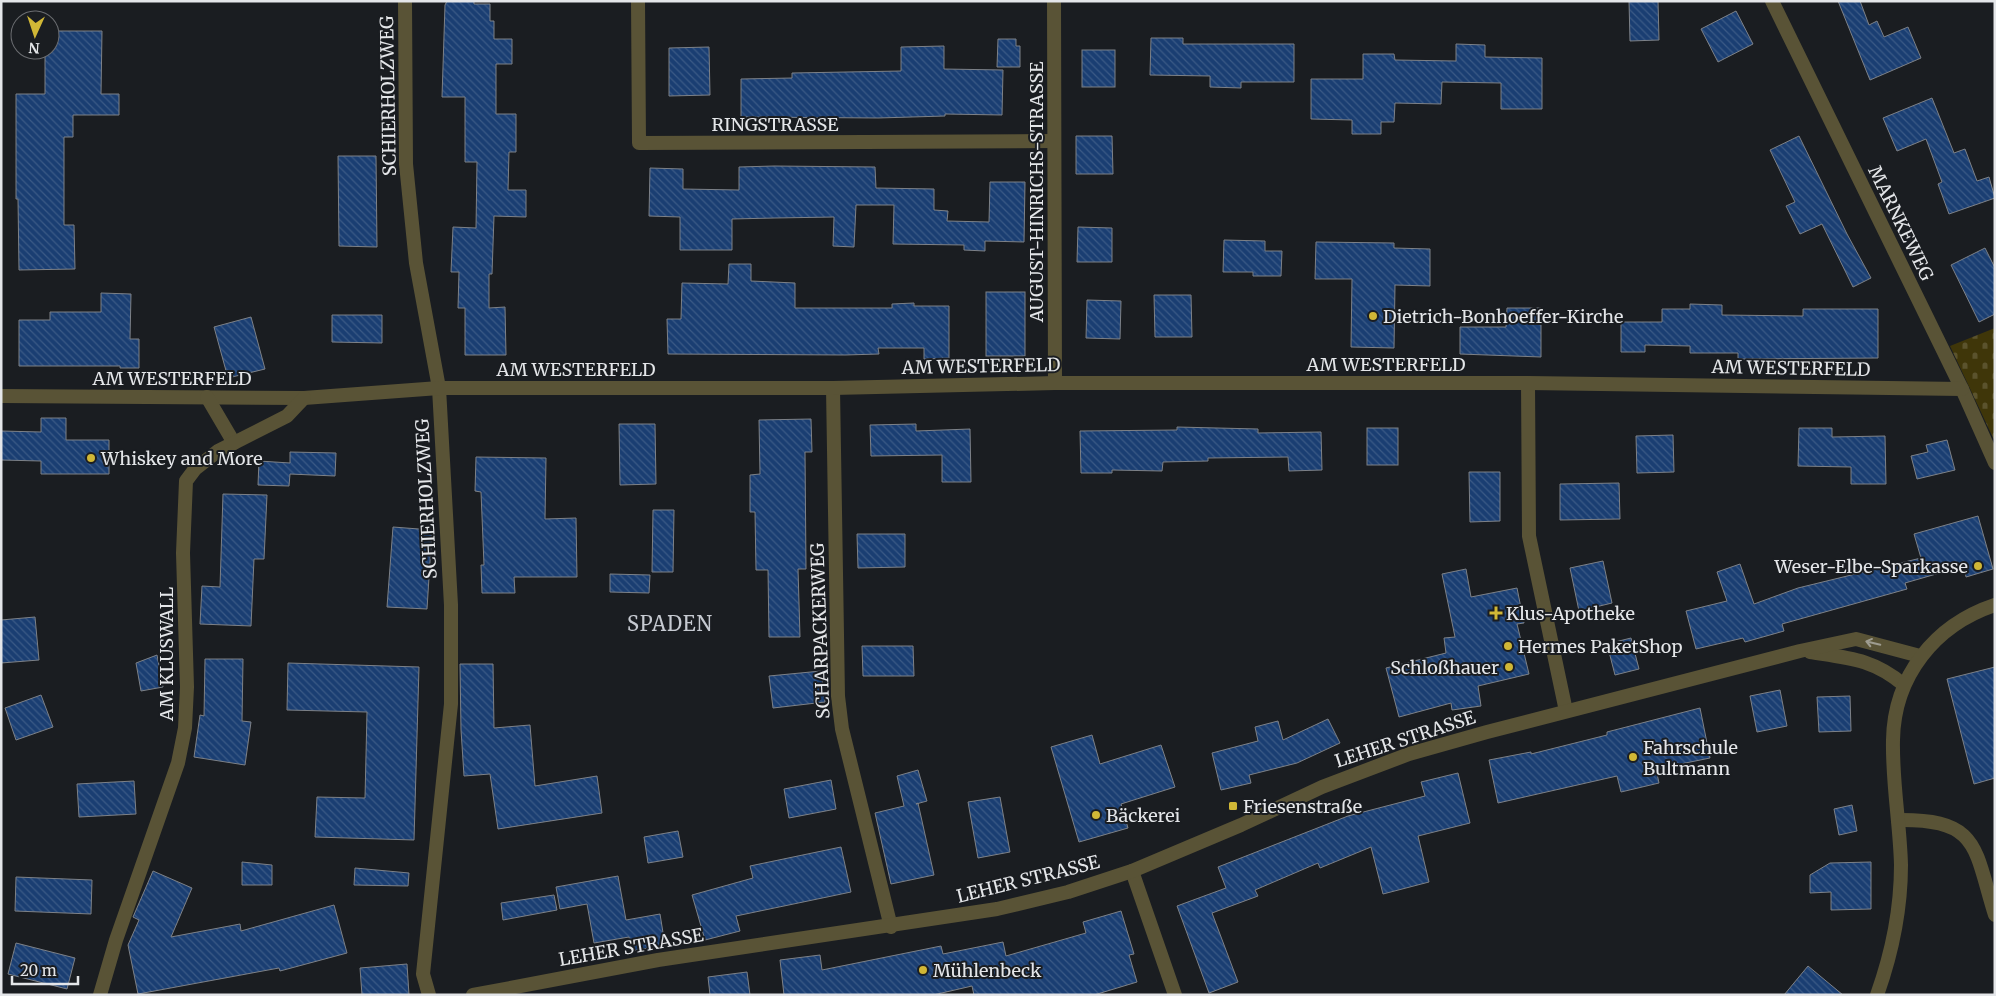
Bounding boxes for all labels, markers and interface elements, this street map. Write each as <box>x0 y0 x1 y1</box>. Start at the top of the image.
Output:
north arrow <box>10 10 60 60</box>
street label: SCHIERHOLZWEG <box>375 16 401 176</box>
text: N <box>28 39 40 57</box>
street label: AUGUST-HINRICHS-STRASSE <box>1025 61 1048 323</box>
street label: RINGSTRASSE <box>711 113 839 136</box>
street label: MARNKEWEG <box>1863 162 1939 284</box>
place label: Dietrich-Bonhoeffer-Kirche <box>1383 305 1623 328</box>
marker: Dietrich-Bonhoeffer-Kirche <box>1367 310 1379 322</box>
street label: AM WESTERFELD <box>900 353 1061 379</box>
street label: AM WESTERFELD <box>1306 353 1465 376</box>
street label: AM WESTERFELD <box>1710 355 1871 381</box>
street label: AM WESTERFELD <box>496 358 655 381</box>
street label: AM WESTERFELD <box>92 367 251 390</box>
street label: SCHIERHOLZWEG <box>410 418 442 580</box>
place label: Whiskey and More <box>100 447 263 470</box>
marker: Whiskey and More <box>85 452 97 464</box>
street label: SCHARPACKERWEG <box>805 543 835 719</box>
place label: Weser-Elbe-Sparkasse <box>1774 555 1968 578</box>
marker: Weser-Elbe-Sparkasse <box>1972 560 1984 572</box>
street label: AM KLUSWALL <box>155 587 178 722</box>
place label: Klus-Apotheke <box>1506 602 1635 625</box>
marker: Klus-Apotheke <box>1490 607 1502 619</box>
district label: SPADEN <box>627 611 713 636</box>
place label: Hermes PaketShop <box>1518 635 1682 658</box>
one-way arrow <box>1866 638 1882 647</box>
marker: Hermes PaketShop <box>1502 640 1514 652</box>
place label: Schloßhauer <box>1390 656 1499 679</box>
marker: Schloßhauer <box>1503 661 1515 673</box>
street label: LEHER STRASSE <box>1332 705 1479 773</box>
place label: Fahrschule Bultmann <box>1643 736 1738 780</box>
marker: Fahrschule Bultmann <box>1627 751 1639 763</box>
place label: Friesenstraße <box>1243 795 1362 818</box>
marker: Friesenstraße <box>1227 800 1239 812</box>
place label: Bäckerei <box>1106 804 1181 827</box>
marker: Bäckerei <box>1090 809 1102 821</box>
street label: LEHER STRASSE <box>954 850 1102 908</box>
street label: LEHER STRASSE <box>557 923 706 971</box>
scale bar <box>12 954 79 986</box>
place label: Mühlenbeck <box>933 959 1042 982</box>
text: 20 m <box>20 961 57 980</box>
marker: Mühlenbeck <box>917 964 929 976</box>

